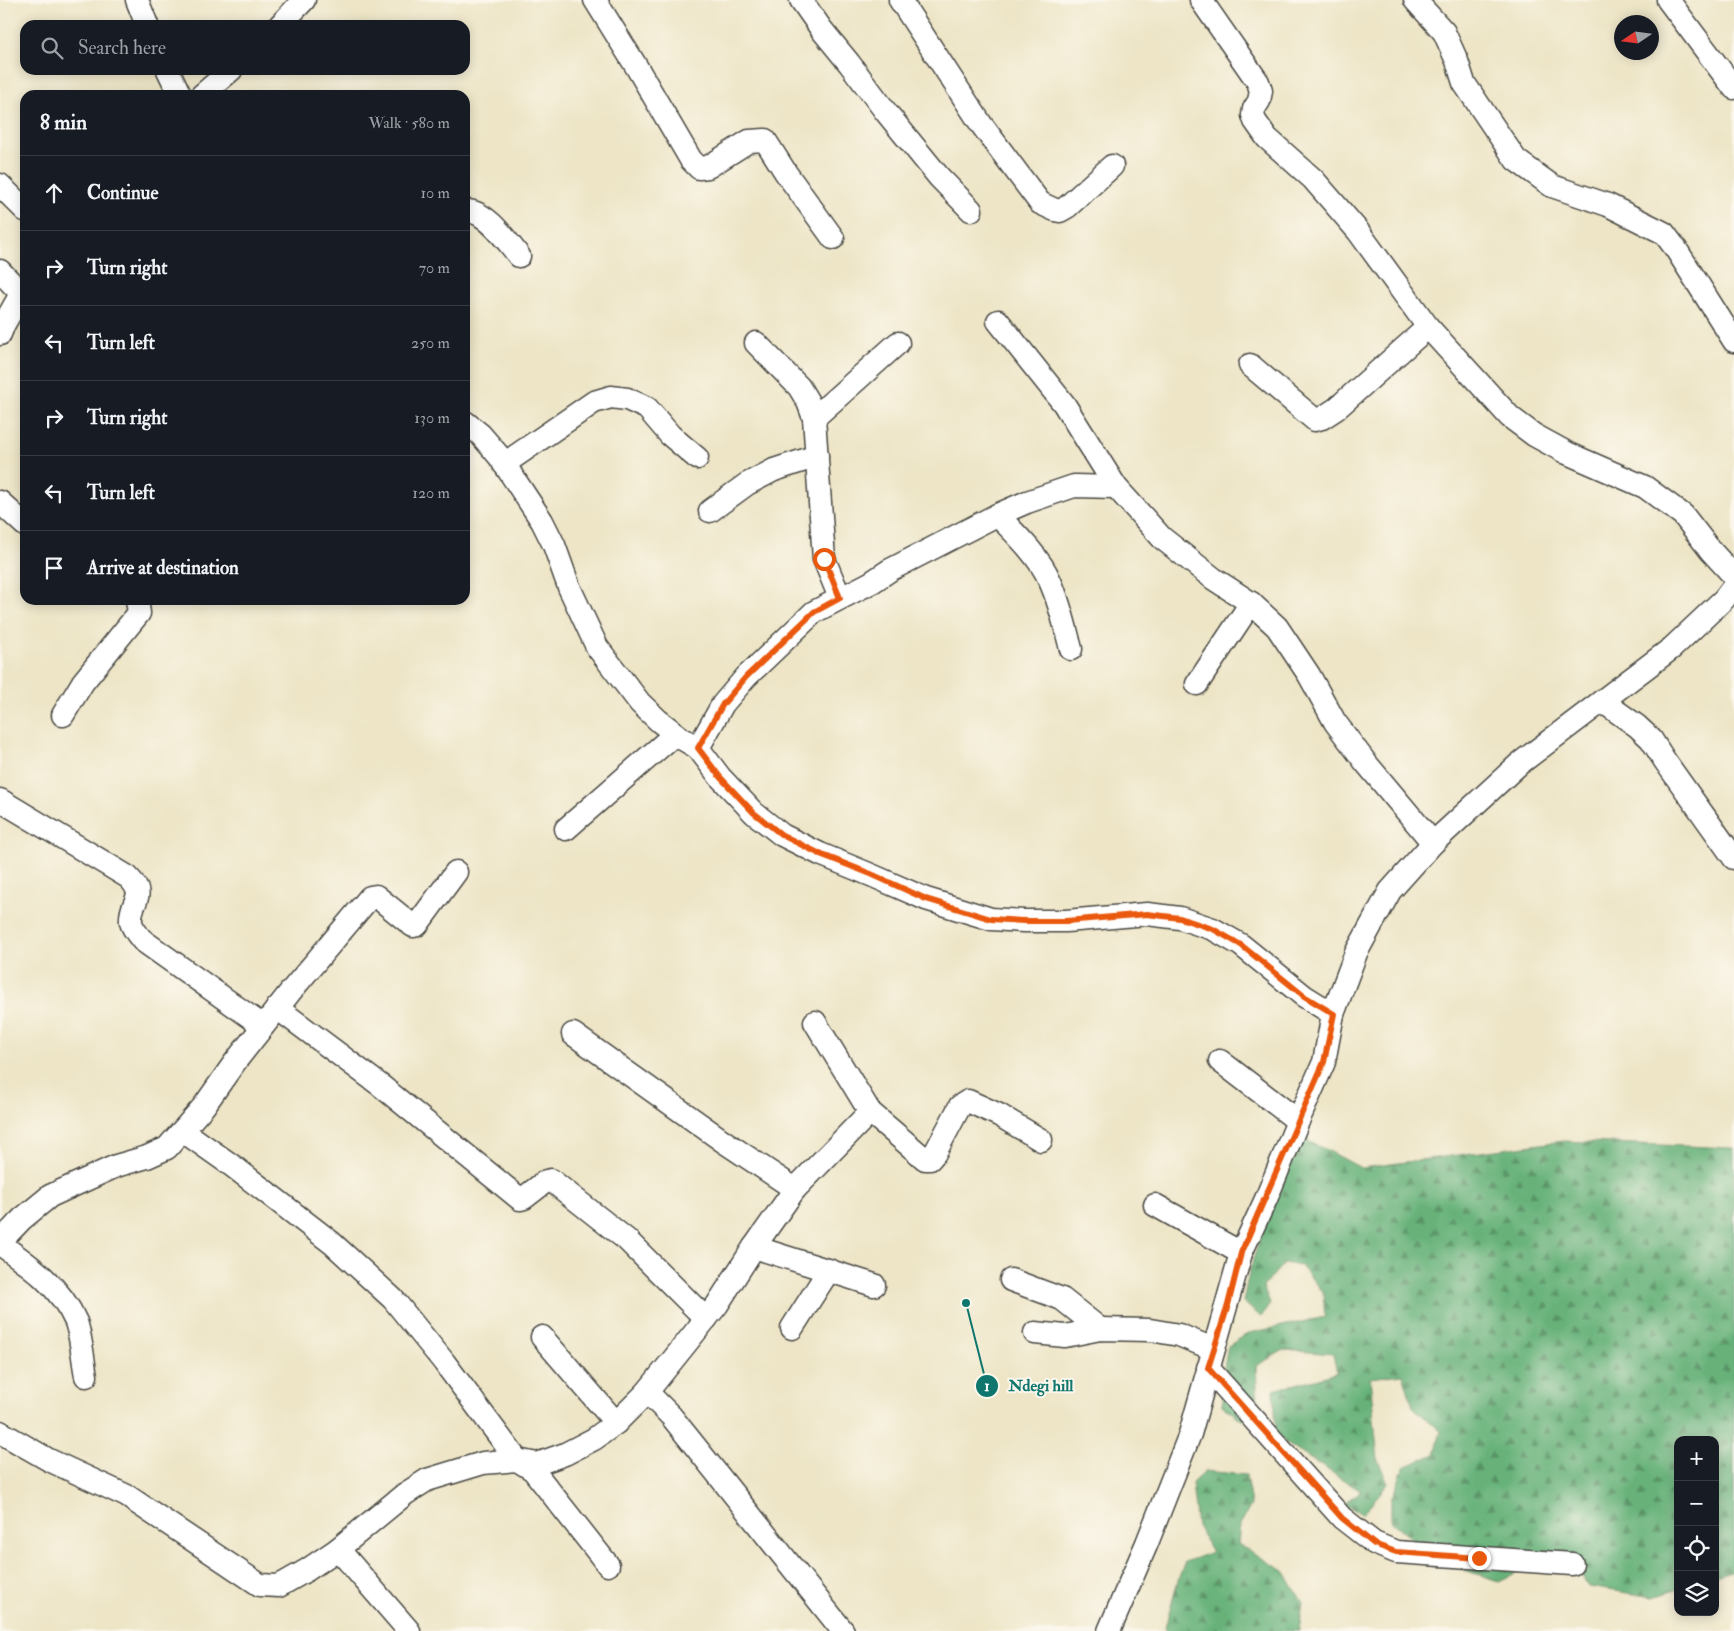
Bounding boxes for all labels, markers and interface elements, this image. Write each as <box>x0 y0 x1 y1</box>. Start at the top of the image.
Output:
north arrow <box>1614 15 1659 60</box>
search box <box>20 20 470 75</box>
icon: search <box>38 34 66 62</box>
text: Search here <box>78 36 166 60</box>
text: 8 min <box>40 109 87 136</box>
text: Walk · 580 m <box>368 113 450 133</box>
icon: ahead <box>40 179 68 207</box>
text: Continue <box>87 181 158 205</box>
text: 10 m <box>420 183 450 203</box>
icon: right <box>40 254 68 282</box>
text: Turn right <box>87 256 167 280</box>
text: 70 m <box>419 258 450 278</box>
icon: left <box>40 329 68 357</box>
text: Turn left <box>87 331 155 355</box>
text: 250 m <box>411 333 450 353</box>
icon: right <box>40 404 68 432</box>
text: Turn right <box>87 406 167 430</box>
text: 130 m <box>414 408 450 428</box>
icon: left <box>40 479 68 507</box>
text: Turn left <box>87 481 155 505</box>
text: 120 m <box>412 483 450 503</box>
route start <box>813 548 836 571</box>
icon: arrive <box>40 554 68 582</box>
text: Arrive at destination <box>87 556 239 580</box>
callout: Ndegi hill <box>974 1370 1084 1401</box>
text: Ndegi hill <box>1008 1376 1074 1397</box>
text: 1 <box>984 1377 990 1396</box>
map controls <box>1674 1436 1719 1616</box>
button: + <box>1674 1436 1719 1481</box>
button: − <box>1674 1481 1719 1526</box>
button: locate <box>1674 1526 1719 1571</box>
route end <box>1468 1547 1491 1570</box>
button: layers <box>1674 1571 1719 1616</box>

